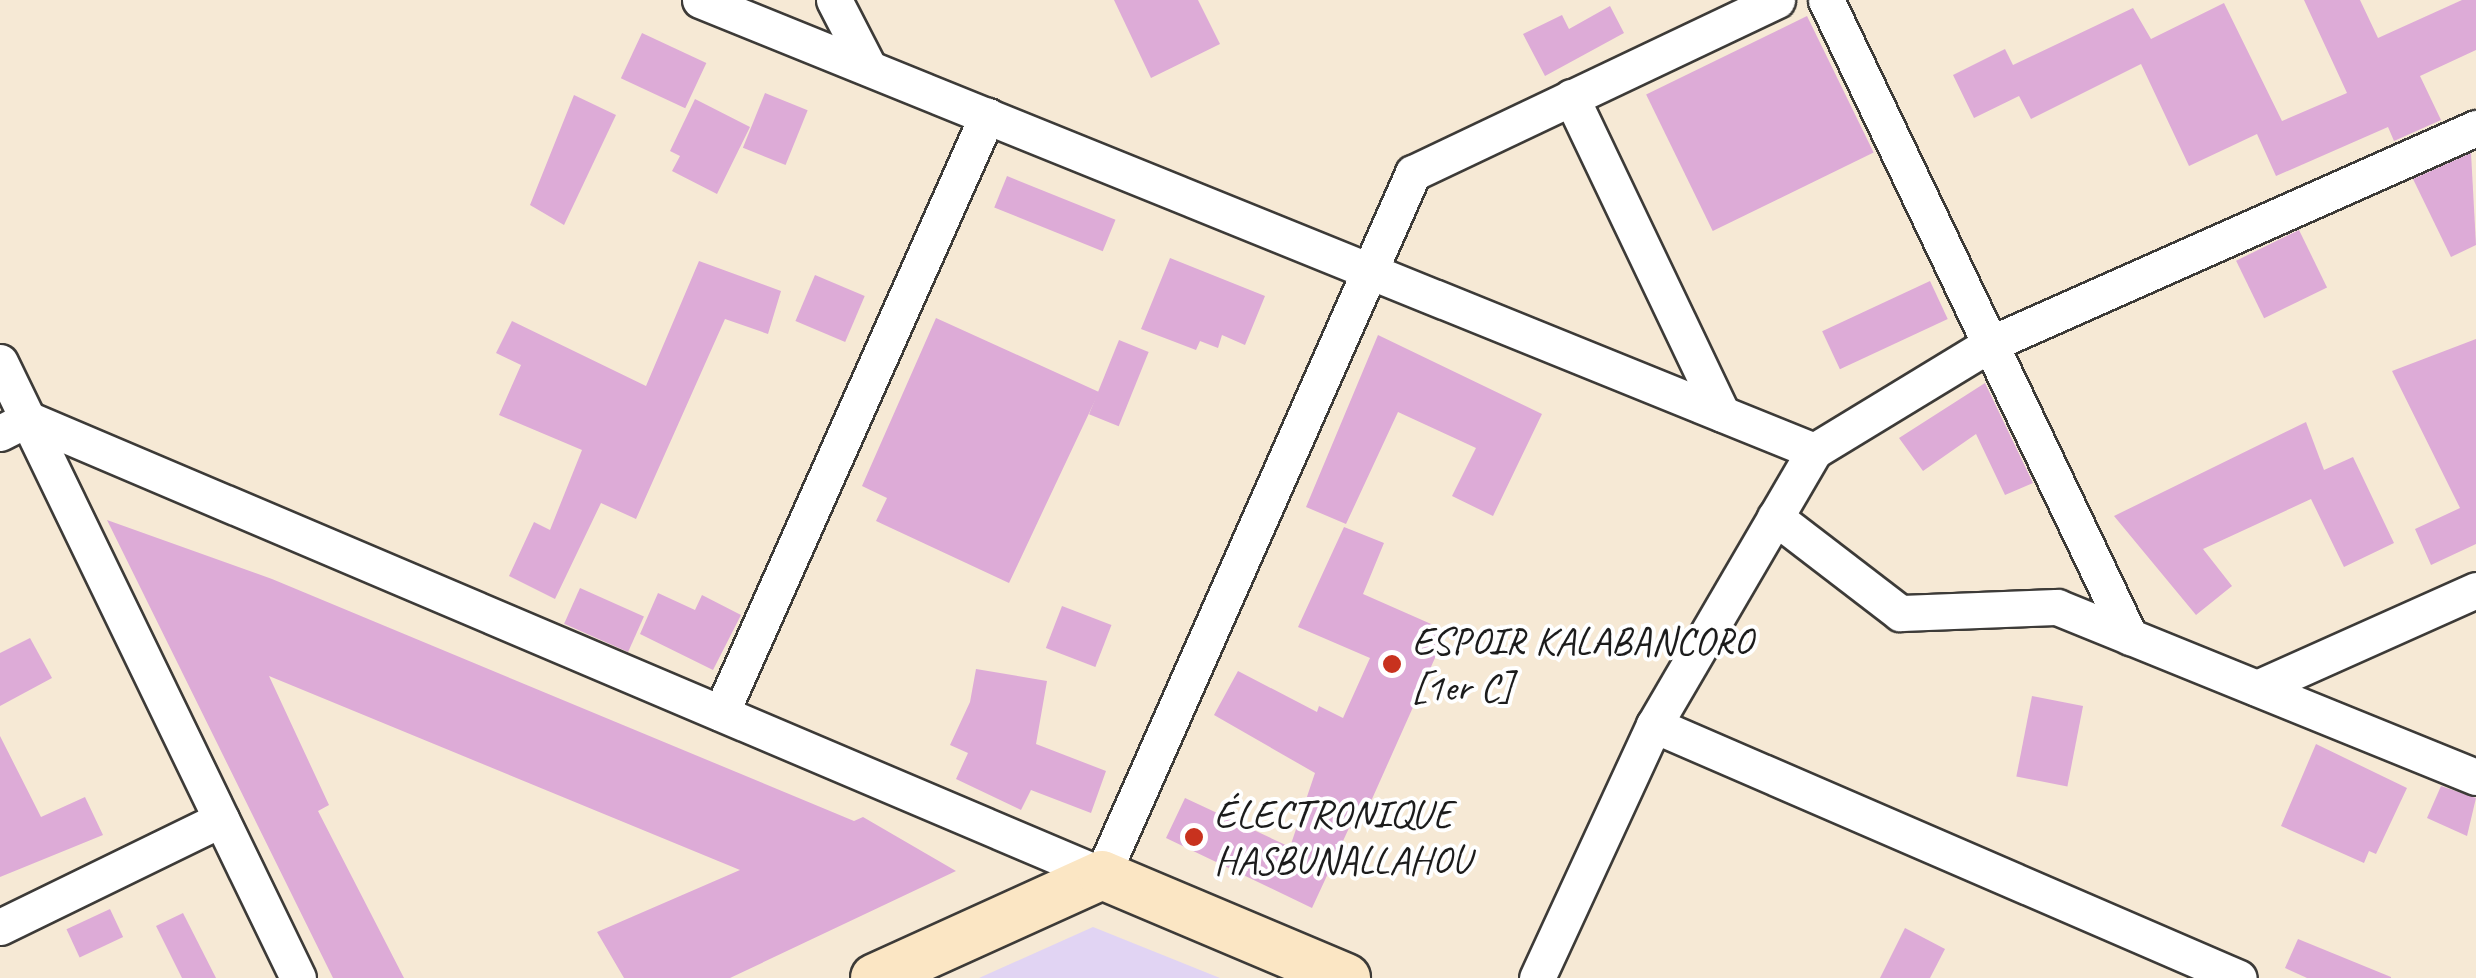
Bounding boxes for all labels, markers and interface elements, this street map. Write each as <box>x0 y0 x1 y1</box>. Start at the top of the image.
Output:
place label: ESPOIR KALABANCORO [1er C] <box>1412 617 1753 711</box>
marker: ESPOIR KALABANCORO [1er C] <box>1381 653 1403 675</box>
place label: ÉLECTRONIQUE HASBUNALLAHOU <box>1214 790 1470 884</box>
marker: ÉLECTRONIQUE HASBUNALLAHOU <box>1183 826 1205 848</box>

